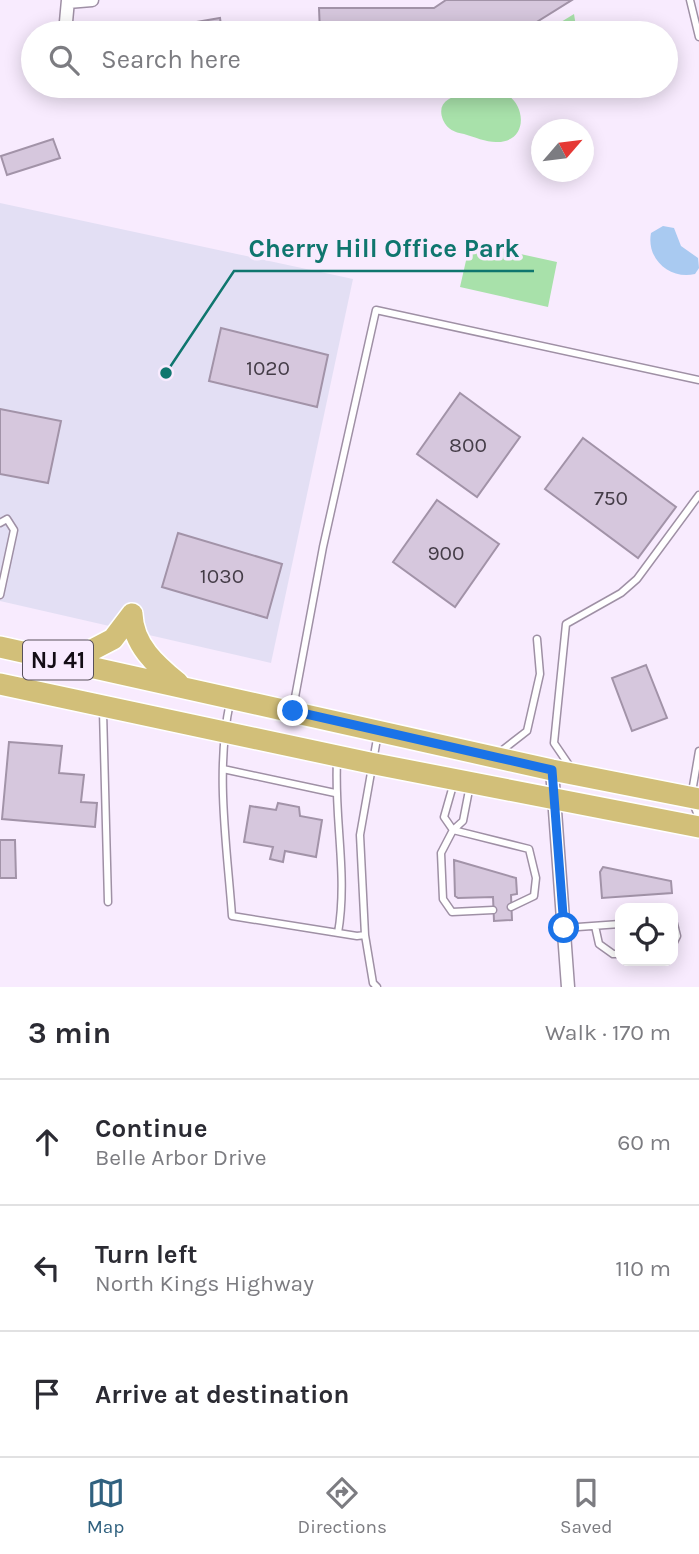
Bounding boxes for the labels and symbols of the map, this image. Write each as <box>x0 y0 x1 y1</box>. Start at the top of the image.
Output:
north arrow <box>531 119 594 182</box>
callout: Cherry Hill Office Park <box>234 224 534 271</box>
text: Cherry Hill Office Park <box>248 233 520 264</box>
house number: 1020 <box>246 356 290 380</box>
house number: 800 <box>449 433 487 457</box>
house number: 750 <box>594 486 628 510</box>
house number: 900 <box>427 541 465 565</box>
house number: 1030 <box>200 564 244 588</box>
road number: NJ 41 <box>23 640 93 680</box>
route end <box>277 695 308 726</box>
route start <box>548 912 579 943</box>

